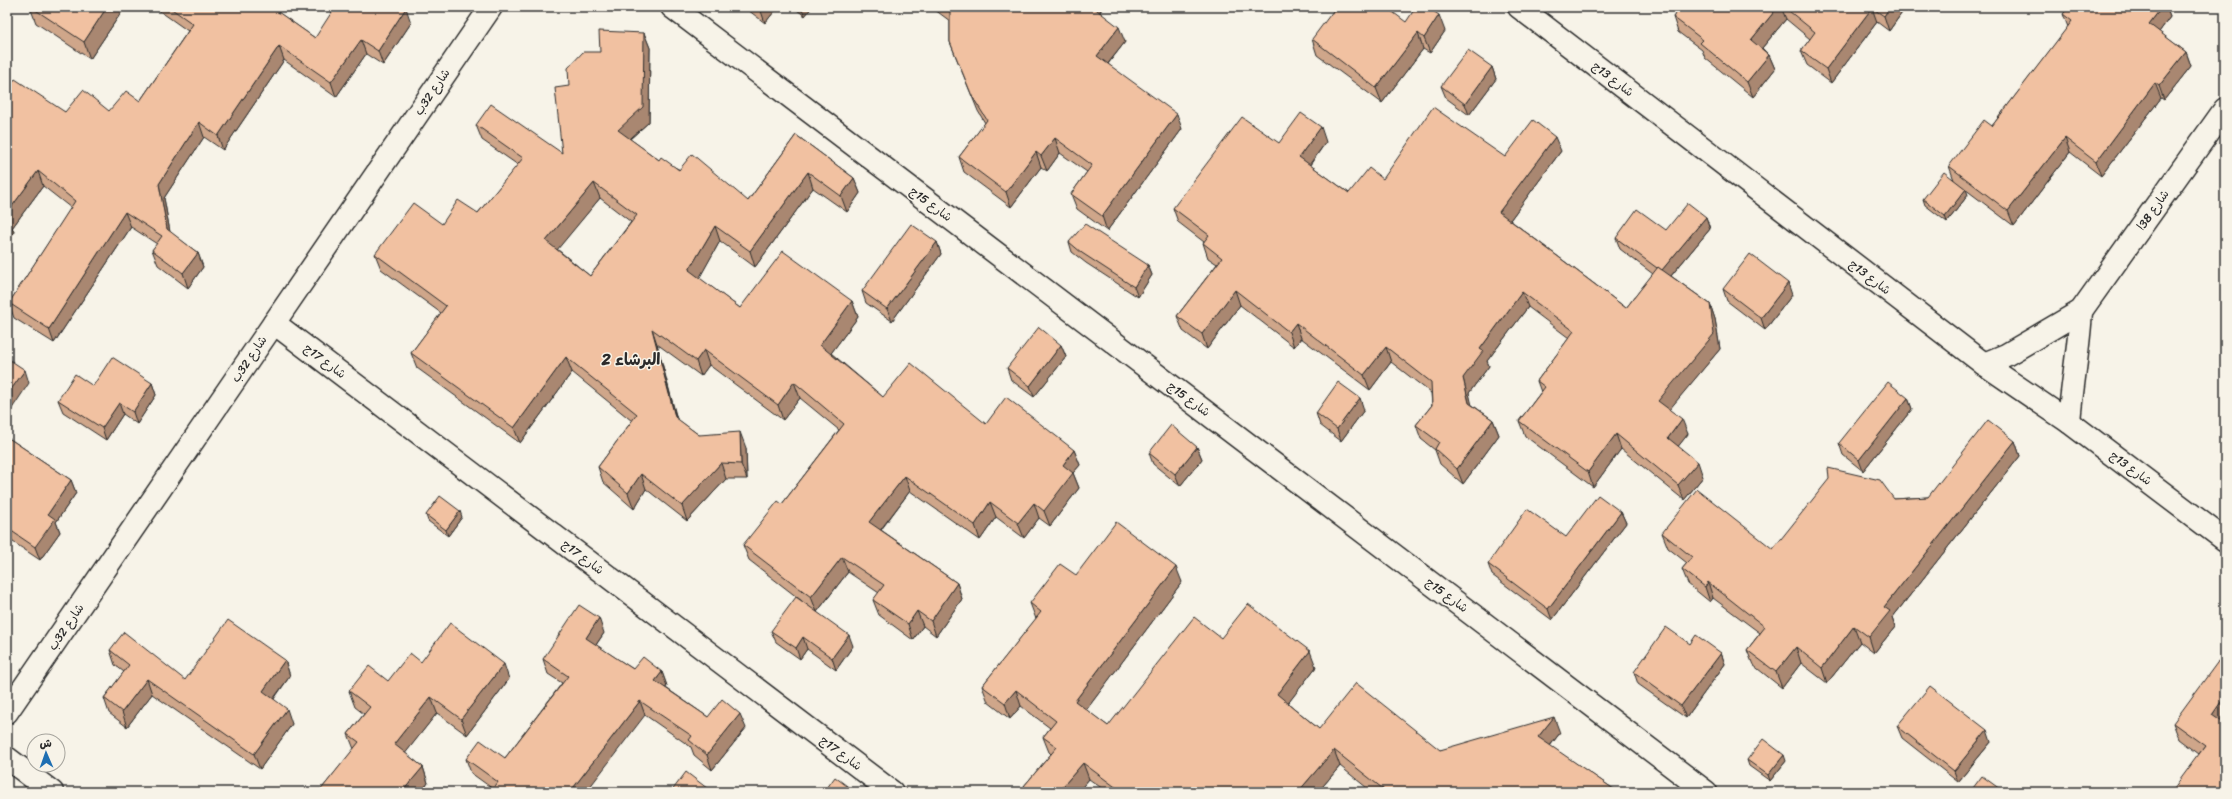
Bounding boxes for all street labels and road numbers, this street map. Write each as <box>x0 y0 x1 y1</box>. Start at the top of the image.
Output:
street label: شارع 13ج <box>1587 55 1639 103</box>
street label: شارع 32ب <box>408 64 456 120</box>
street label: شارع 15ج <box>905 180 957 228</box>
street label: شارع 38ا <box>2131 185 2175 235</box>
street label: شارع 13ج <box>1844 253 1896 301</box>
street label: شارع 32ب <box>225 331 273 387</box>
street label: شارع 17ج <box>299 338 351 384</box>
street label: شارع 15ج <box>1163 375 1215 423</box>
street label: شارع 13ج <box>2105 445 2157 491</box>
street label: شارع 17ج <box>557 534 609 580</box>
street label: شارع 15ج <box>1421 571 1473 619</box>
street label: شارع 32ب <box>42 599 90 655</box>
street label: شارع 17ج <box>815 730 867 776</box>

